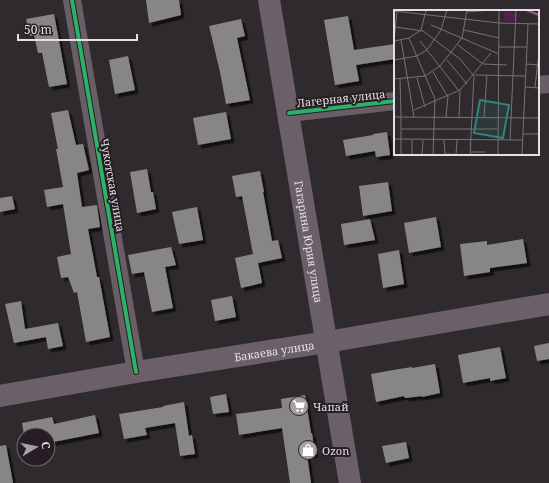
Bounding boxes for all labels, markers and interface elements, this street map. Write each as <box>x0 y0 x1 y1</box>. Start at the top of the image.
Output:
inset map <box>394 10 539 155</box>
scale bar <box>18 16 137 42</box>
text: 50 m <box>24 21 52 38</box>
street label: Лагерная улица <box>296 86 386 110</box>
street label: Чукотская улица <box>97 137 129 233</box>
street label: Гагарина Юрия улица <box>292 179 327 304</box>
street label: Бакаева улица <box>233 337 315 364</box>
supermarket icon: Чапай <box>288 395 310 417</box>
place label: Чапай <box>313 399 349 414</box>
north arrow <box>16 427 56 467</box>
shop icon: Ozon <box>297 439 319 461</box>
text: С <box>38 440 54 450</box>
place label: Ozon <box>322 443 349 458</box>

